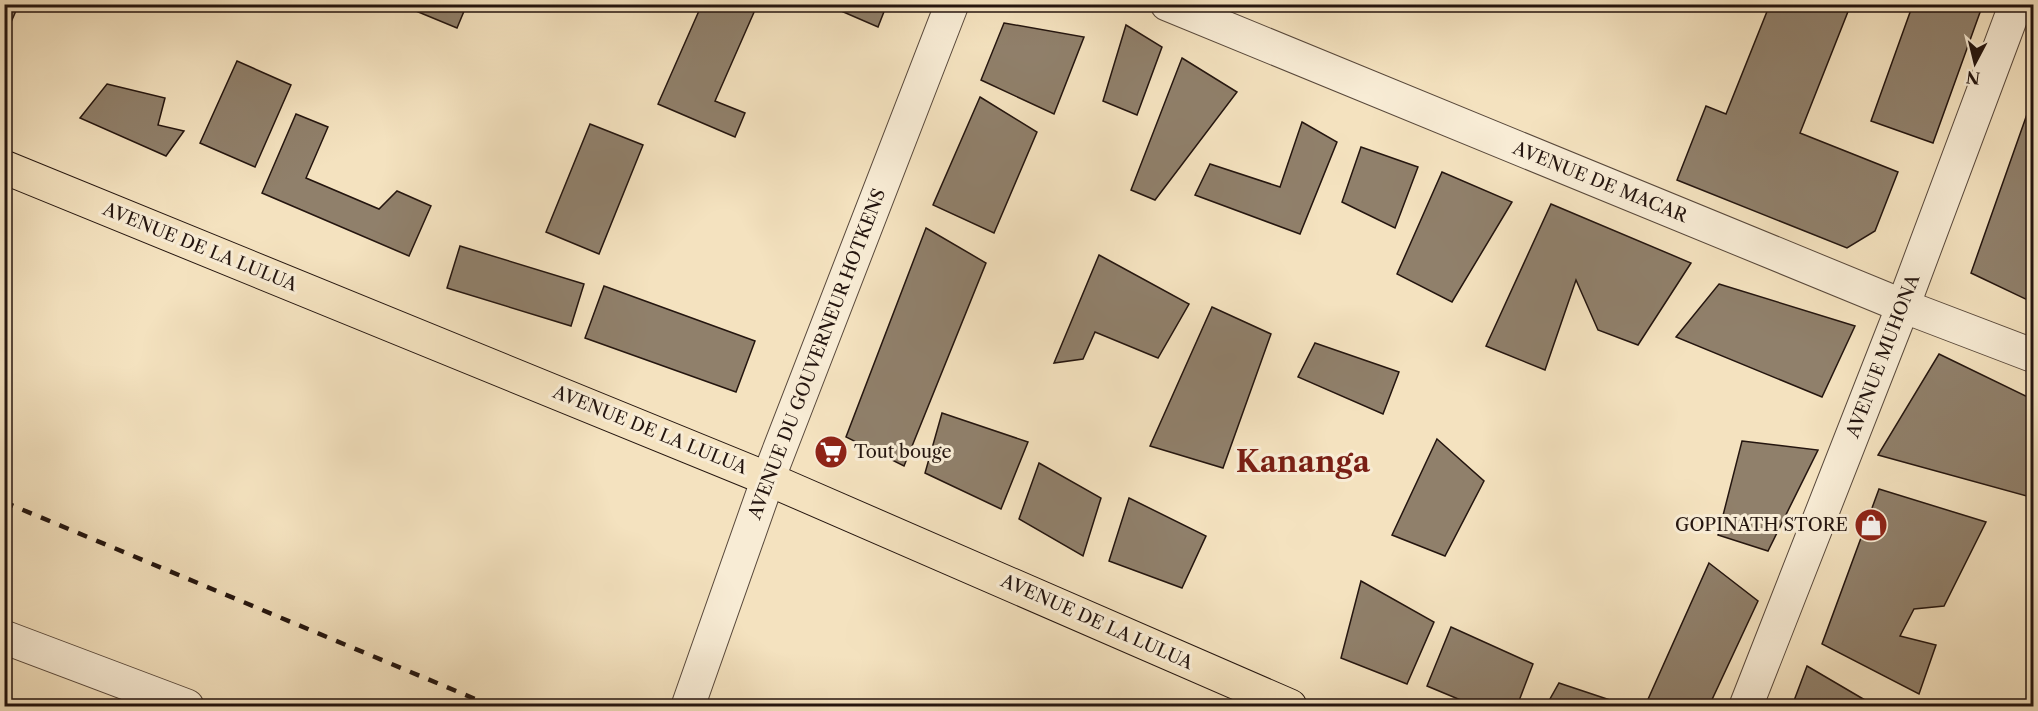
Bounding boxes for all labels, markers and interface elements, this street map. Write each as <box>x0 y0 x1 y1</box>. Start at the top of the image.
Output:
north arrow <box>1945 33 2005 93</box>
text: N <box>1965 67 1981 89</box>
street label: AVENUE DE MACAR <box>1509 137 1691 227</box>
street label: AVENUE DU GOUVERNEUR HOTKENS <box>743 186 890 523</box>
street label: AVENUE DE LA LULUA <box>99 197 301 296</box>
street label: AVENUE MUHONA <box>1841 270 1925 442</box>
street label: AVENUE DE LA LULUA <box>549 380 751 479</box>
supermarket icon: Tout bouge <box>813 434 849 470</box>
place label: Tout bouge <box>854 441 952 463</box>
district label: Kananga <box>1236 443 1371 480</box>
shop icon: GOPINATH STORE <box>1853 507 1889 543</box>
place label: GOPINATH STORE <box>1675 514 1848 536</box>
street label: AVENUE DE LA LULUA <box>997 569 1197 675</box>

